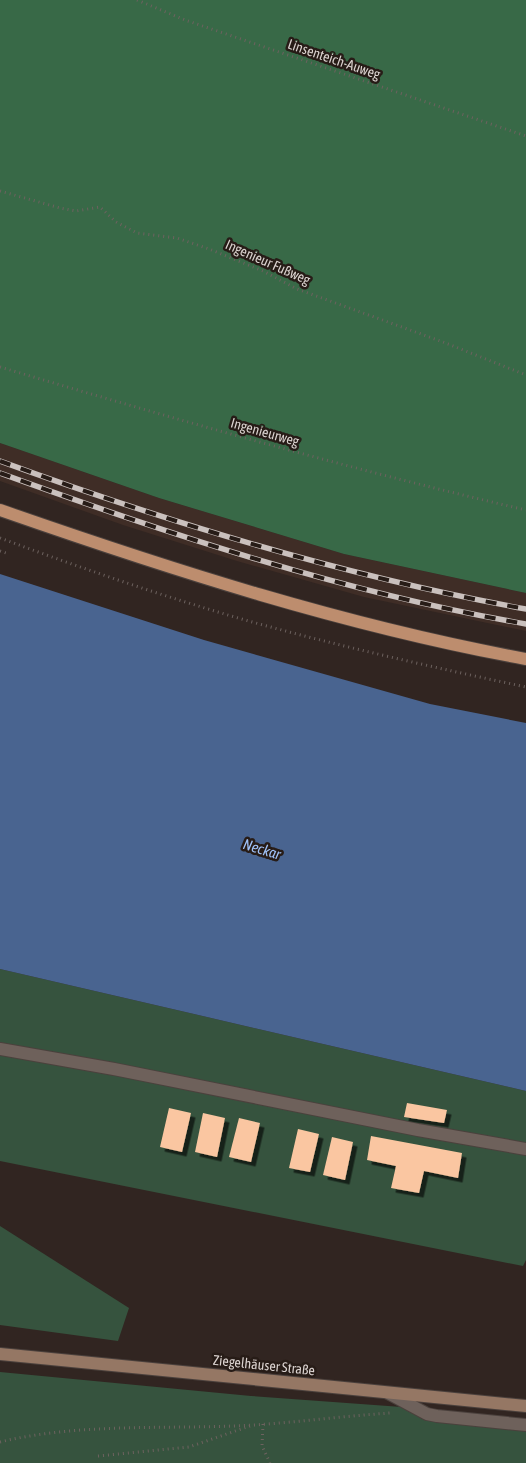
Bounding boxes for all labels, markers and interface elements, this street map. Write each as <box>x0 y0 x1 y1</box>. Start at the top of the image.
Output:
street label: Linsenteich-Auweg <box>286 36 382 82</box>
street label: Ingenieur Fußweg <box>223 236 313 288</box>
street label: Ingenieurweg <box>229 415 301 449</box>
water label: Neckar <box>241 835 283 863</box>
street label: Ziegelhäuser Straße <box>212 1352 316 1378</box>

